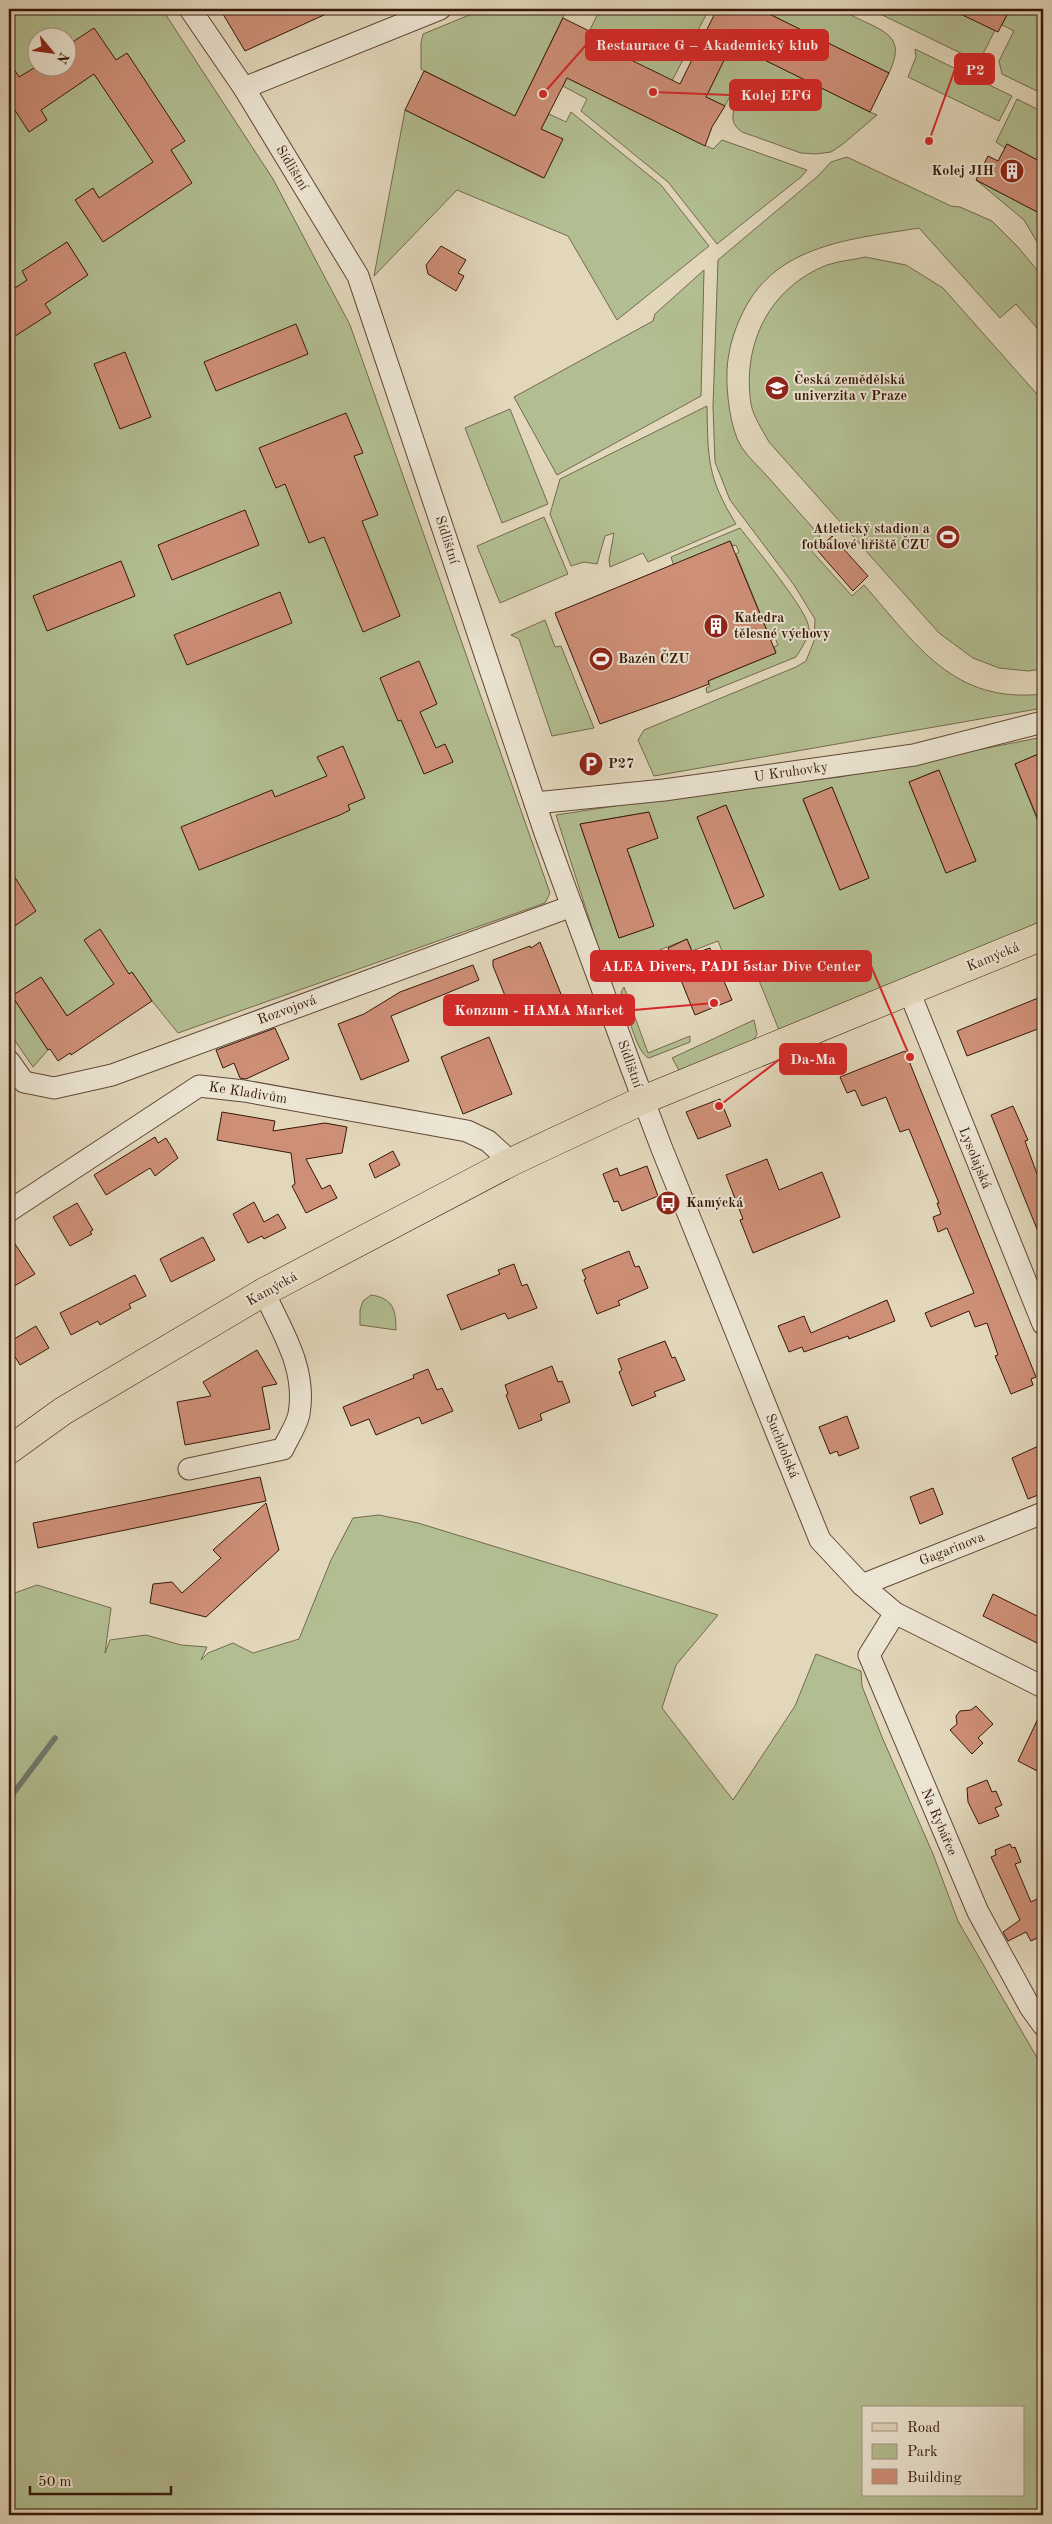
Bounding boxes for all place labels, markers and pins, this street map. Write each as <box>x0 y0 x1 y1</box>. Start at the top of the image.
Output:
callout: Restaurace G – Akademický klub <box>586 30 828 60</box>
callout: P2 <box>955 54 994 84</box>
callout: Kolej EFG <box>730 80 821 110</box>
building icon: Kolej JIH <box>999 158 1025 184</box>
place label: Kolej JIH <box>932 164 994 178</box>
place label: Česká zemědělská univerzita v Praze <box>794 370 907 403</box>
school or university icon: Česká zemědělská univerzita v Praze <box>764 375 790 401</box>
place label: Atletický stadion a fotbalové hřiště ČZU <box>802 522 930 552</box>
sports icon: Atletický stadion a fotbalové hřiště ČZU <box>935 524 961 550</box>
place label: Katedra tělesné výchovy <box>734 611 830 641</box>
building icon: Katedra tělesné výchovy <box>703 613 729 639</box>
sports icon: Bazén ČZU <box>588 646 614 672</box>
place label: Bazén ČZU <box>618 649 689 666</box>
parking icon: P27 <box>578 751 604 777</box>
place label: P27 <box>608 757 634 771</box>
callout: ALEA Divers, PADI 5star Dive Center <box>591 951 871 981</box>
callout: Konzum - HAMA Market <box>444 995 634 1025</box>
callout: Da-Ma <box>780 1044 846 1074</box>
bus stop icon: Kamýcká <box>655 1190 681 1216</box>
place label: Kamýcká <box>686 1196 743 1210</box>

